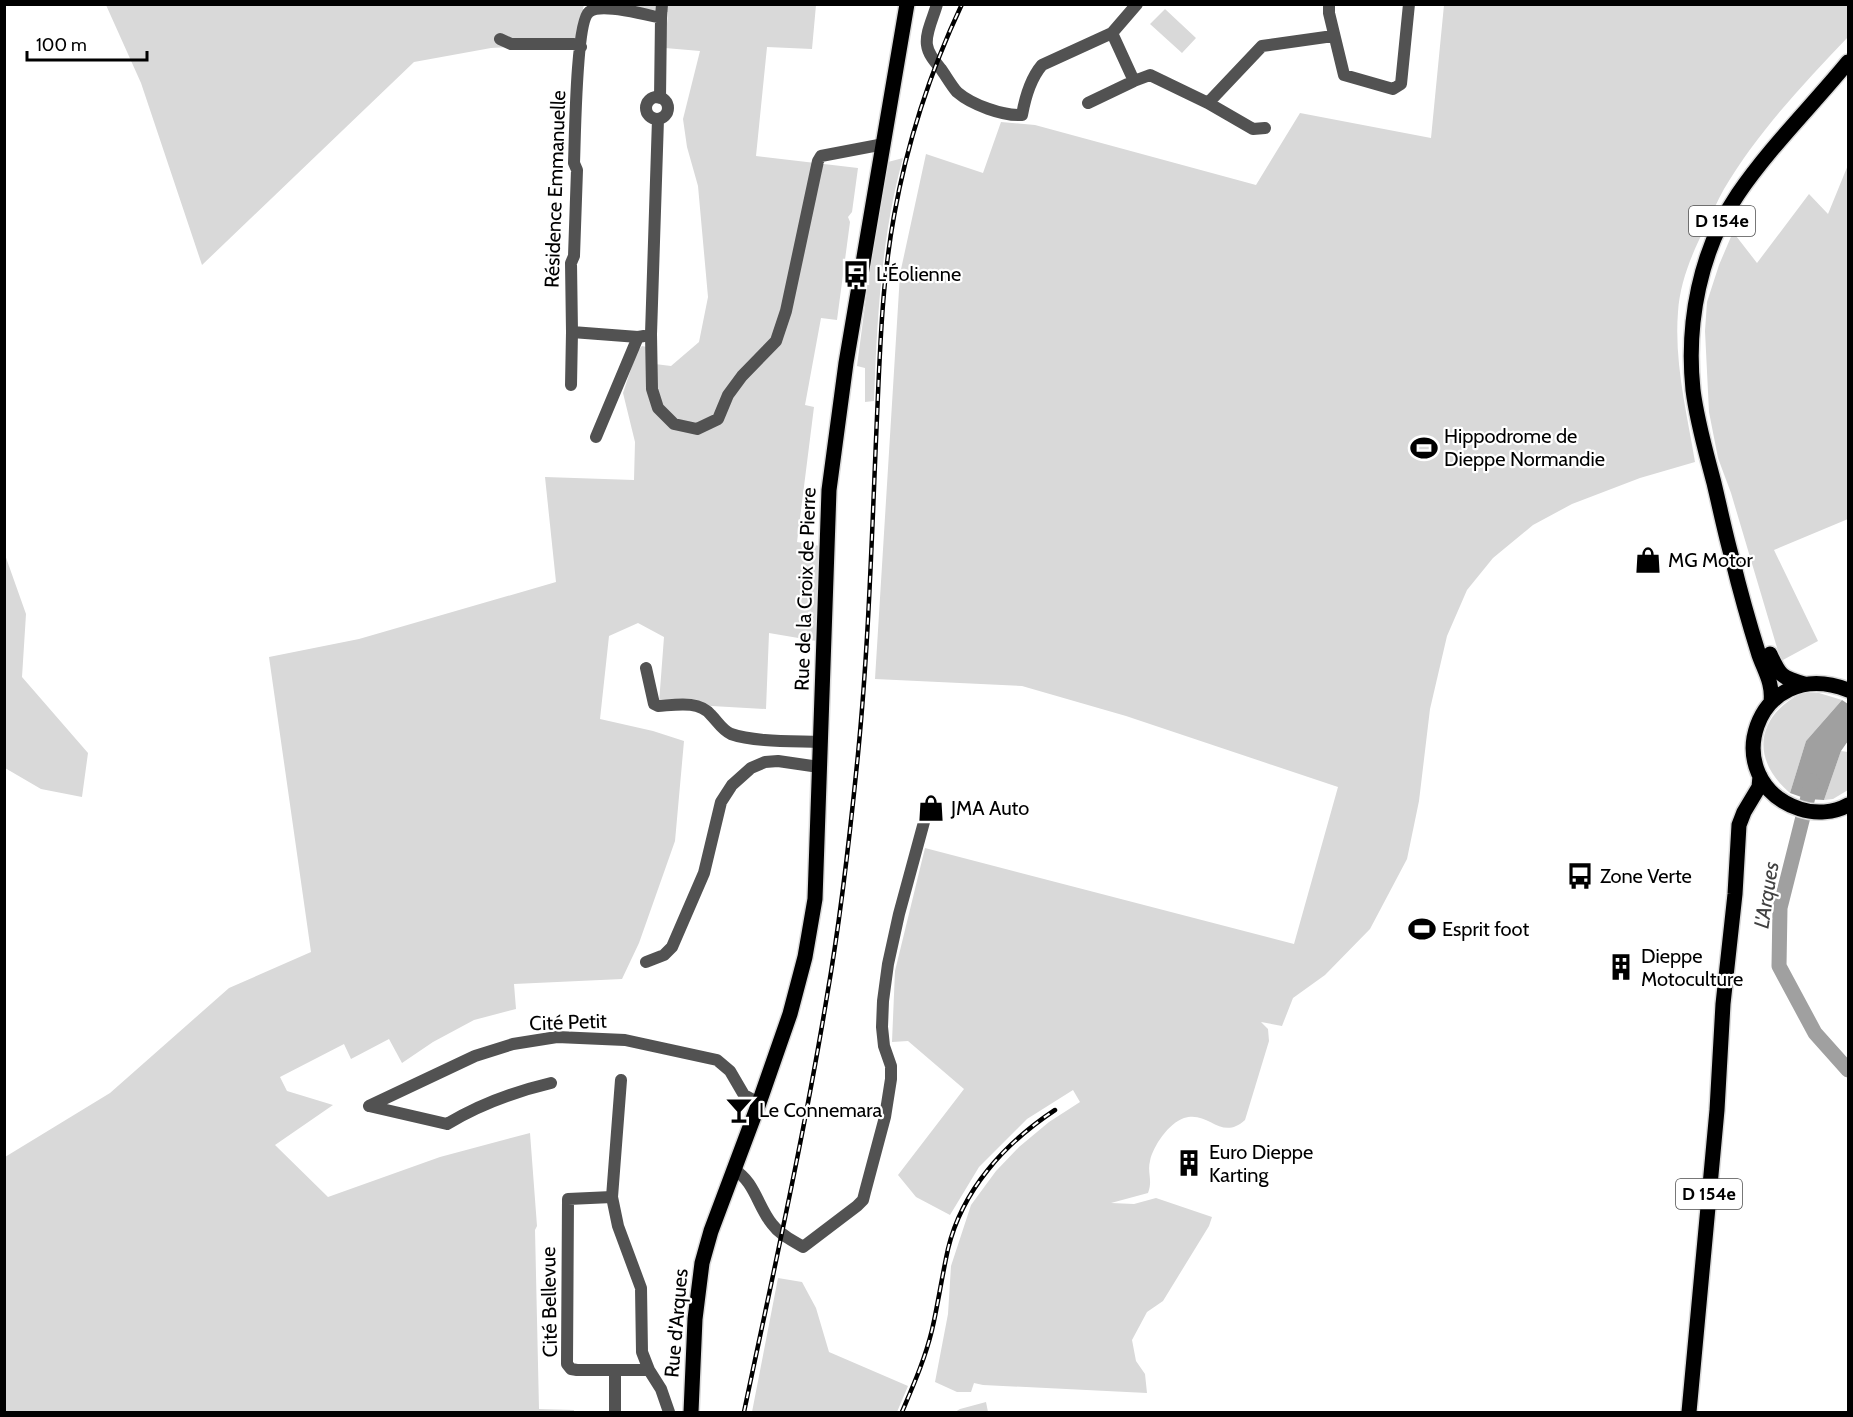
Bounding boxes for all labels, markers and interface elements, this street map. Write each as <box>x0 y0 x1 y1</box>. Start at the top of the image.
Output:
scale bar <box>27 24 147 62</box>
text: 100 m <box>36 34 87 56</box>
street label: Résidence Emmanuelle <box>540 90 570 288</box>
road number: D 154e <box>1689 206 1755 236</box>
bus stop icon: L'Éolienne <box>841 259 871 289</box>
place label: L'Éolienne <box>876 262 961 286</box>
place label: Hippodrome de Dieppe Normandie <box>1444 424 1605 471</box>
sports icon: Hippodrome de Dieppe Normandie <box>1409 433 1439 463</box>
street label: Rue de la Croix de Pierre <box>789 487 821 691</box>
shop icon: MG Motor <box>1633 545 1663 575</box>
place label: MG Motor <box>1668 548 1754 572</box>
shop icon: JMA Auto <box>916 793 946 823</box>
place label: JMA Auto <box>950 796 1029 820</box>
water label: L'Arques <box>1748 860 1784 930</box>
bus stop icon: Zone Verte <box>1565 861 1595 891</box>
place label: Zone Verte <box>1600 864 1692 888</box>
sports icon: Esprit foot <box>1407 914 1437 944</box>
place label: Esprit foot <box>1442 917 1529 941</box>
place label: Dieppe Motoculture <box>1641 944 1743 991</box>
building icon: Dieppe Motoculture <box>1606 952 1636 982</box>
street label: Cité Petit <box>529 1009 608 1035</box>
bar icon: Le Connemara <box>724 1095 754 1125</box>
place label: Le Connemara <box>759 1098 883 1122</box>
place label: Euro Dieppe Karting <box>1209 1140 1313 1187</box>
building icon: Euro Dieppe Karting <box>1174 1148 1204 1178</box>
road number: D 154e <box>1676 1179 1742 1209</box>
street label: Cité Bellevue <box>536 1246 562 1358</box>
street label: Rue d'Arques <box>659 1268 693 1378</box>

